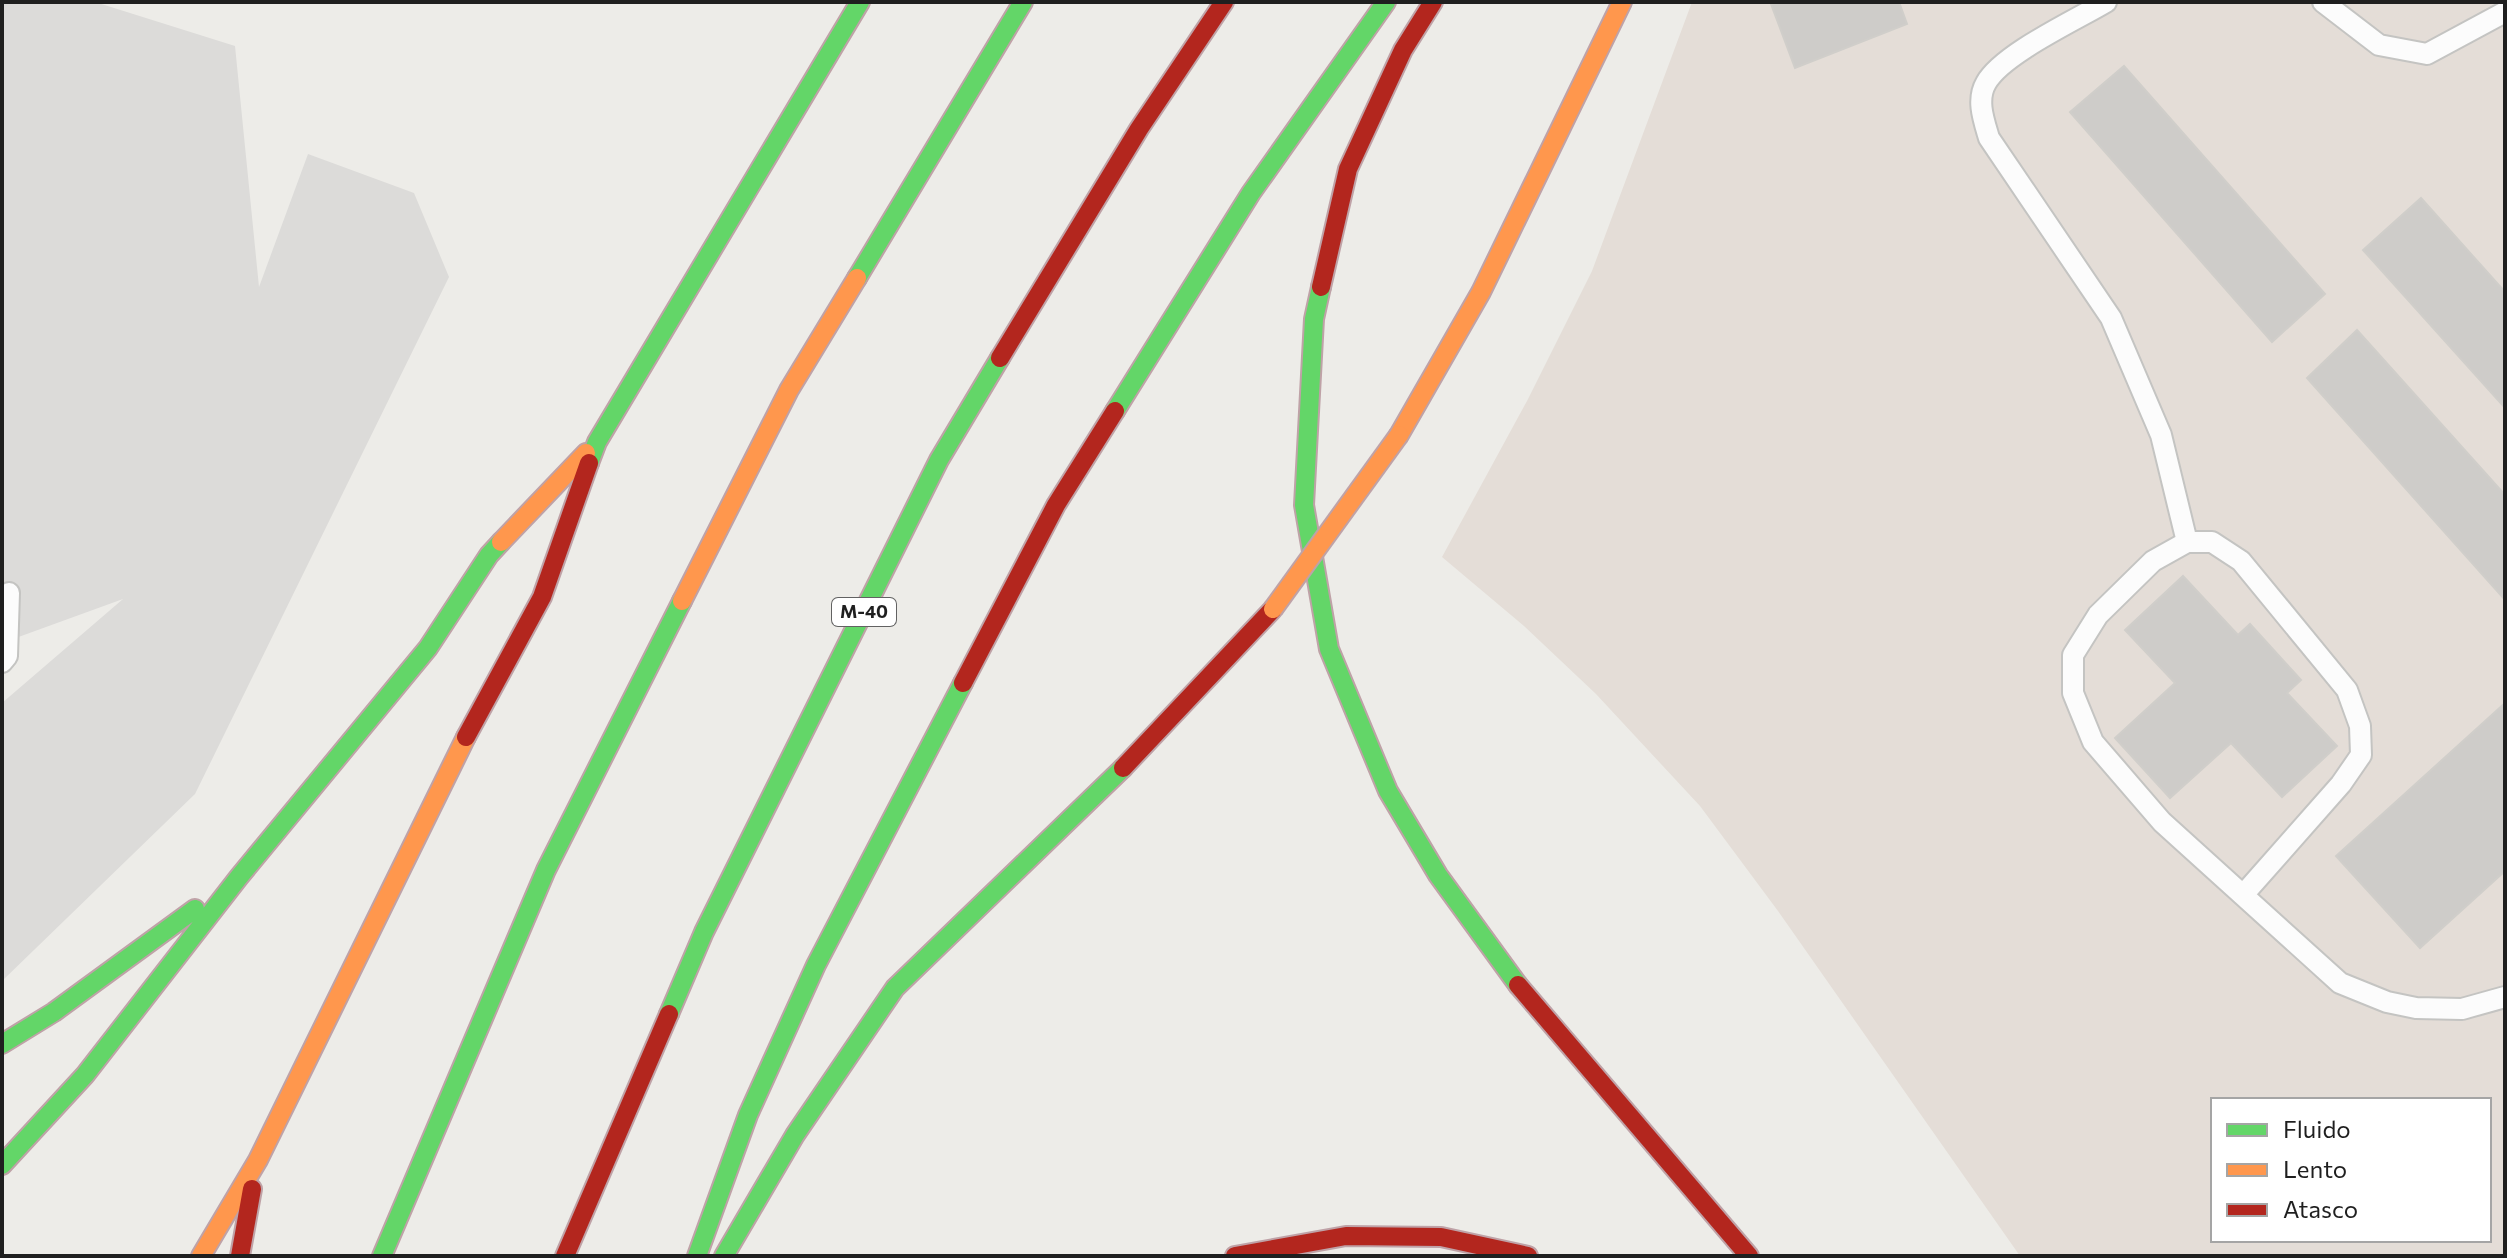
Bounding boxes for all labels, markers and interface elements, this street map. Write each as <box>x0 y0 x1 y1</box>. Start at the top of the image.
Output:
road number: M-40 <box>832 598 896 626</box>
legend <box>2211 1098 2491 1242</box>
text: Fluido <box>2283 1114 2351 1143</box>
text: Lento <box>2283 1154 2347 1183</box>
text: Atasco <box>2283 1194 2358 1223</box>

